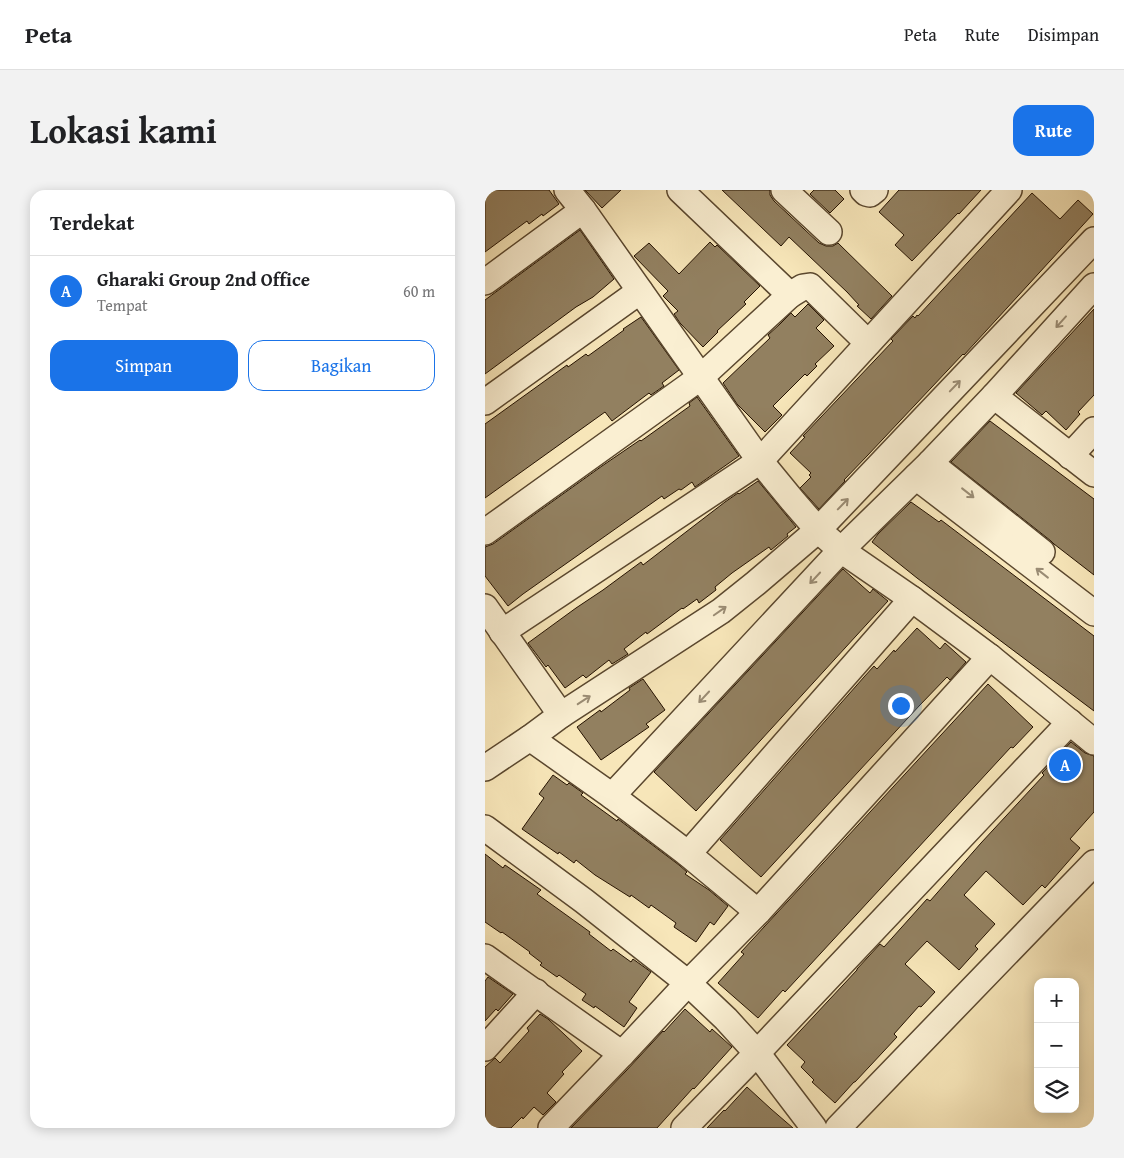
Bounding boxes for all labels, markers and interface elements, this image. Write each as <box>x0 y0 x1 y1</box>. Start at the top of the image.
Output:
text: Peta <box>25 17 72 52</box>
text: Peta <box>904 21 937 48</box>
text: Rute <box>965 21 1000 48</box>
text: Disimpan <box>1028 21 1099 48</box>
text: Lokasi kami <box>30 105 217 156</box>
button: Rute <box>1013 105 1094 156</box>
text: Terdekat <box>50 207 134 238</box>
text: Gharaki Group 2nd Office <box>97 265 310 293</box>
text: A <box>61 279 71 303</box>
text: 60 m <box>403 279 435 303</box>
text: Tempat <box>97 293 148 317</box>
one-way arrow <box>1055 316 1067 329</box>
button: Simpan <box>50 340 238 391</box>
button: Bagikan <box>248 340 435 391</box>
one-way arrow <box>949 380 961 393</box>
one-way arrow <box>961 488 974 499</box>
one-way arrow <box>837 498 849 511</box>
one-way arrow <box>1035 568 1048 579</box>
one-way arrow <box>809 572 821 584</box>
one-way arrow <box>713 606 727 616</box>
one-way arrow <box>698 691 710 703</box>
your location <box>888 693 914 719</box>
one-way arrow <box>577 695 591 705</box>
pin: A <box>1049 746 1081 784</box>
map controls <box>1034 978 1079 1113</box>
button: + <box>1034 978 1079 1023</box>
button: − <box>1034 1023 1079 1068</box>
button: layers <box>1034 1068 1079 1113</box>

